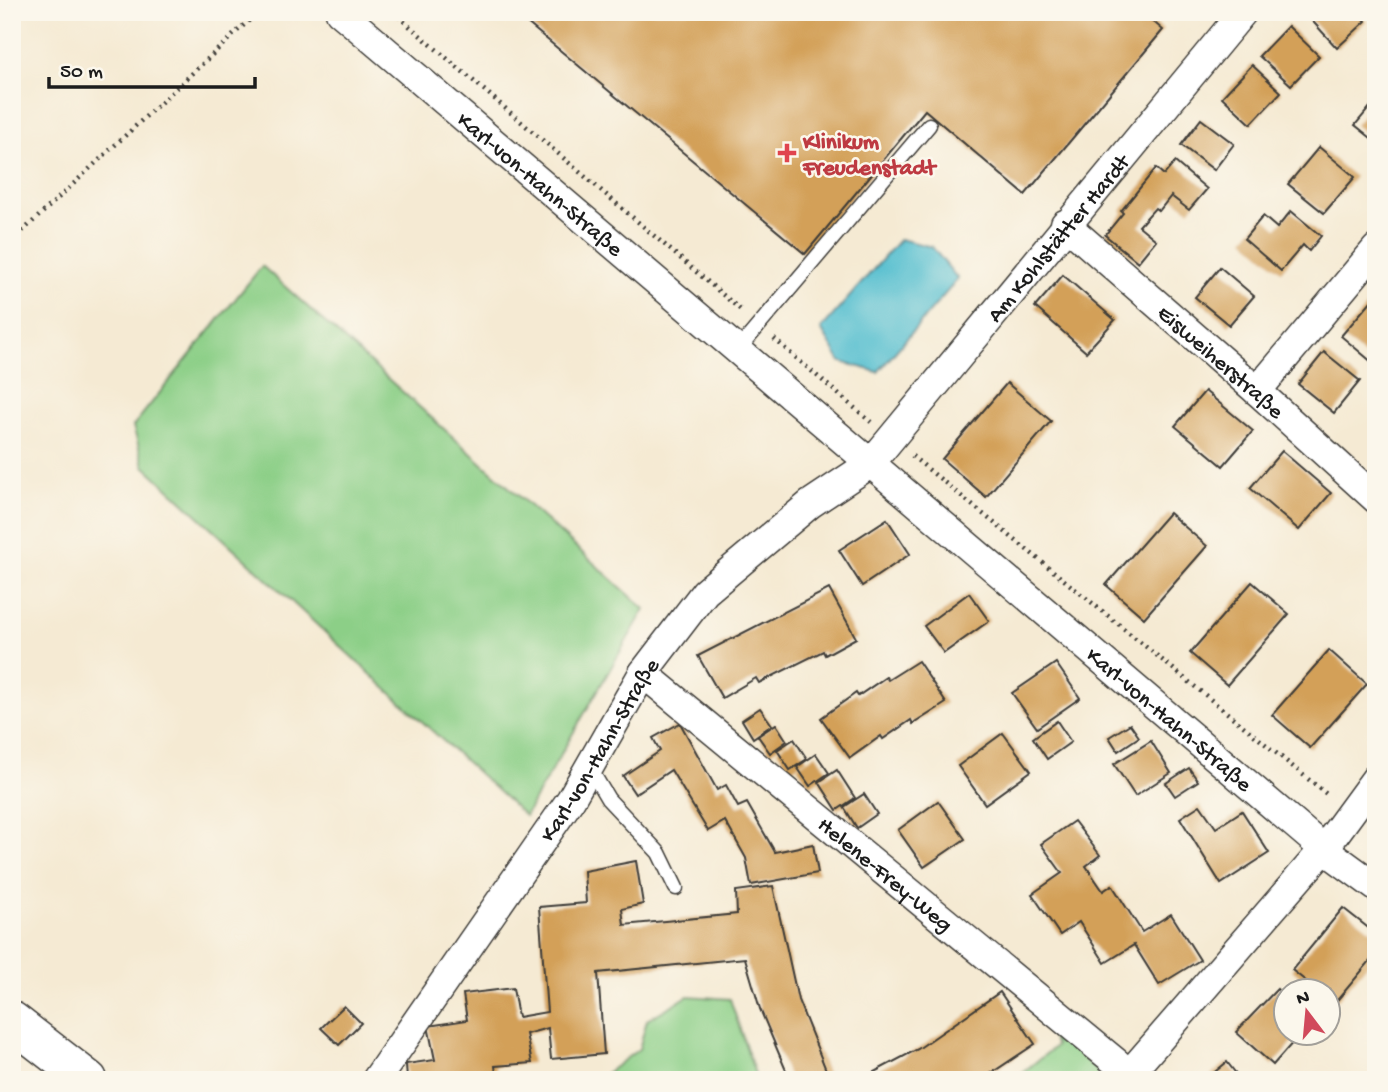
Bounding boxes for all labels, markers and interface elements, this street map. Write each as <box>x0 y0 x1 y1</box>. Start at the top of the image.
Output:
scale bar <box>49 46 256 90</box>
text: 50 m <box>60 61 103 86</box>
street label: Karl-von-Hahn-Straße <box>450 108 628 265</box>
place label: Klinikum Freudenstadt <box>802 130 938 183</box>
marker: Klinikum Freudenstadt <box>777 143 797 163</box>
street label: Am Kohlstätter Hardt <box>983 149 1138 329</box>
street label: Eisweiherstraße <box>1151 301 1289 427</box>
street label: Karl-von-Hahn-Straße <box>1079 643 1257 800</box>
street label: Karl-von-Hahn-Straße <box>536 653 667 848</box>
street label: Helene-Frey-Weg <box>811 812 957 939</box>
north arrow <box>1272 976 1342 1046</box>
text: N <box>1294 986 1312 1012</box>

